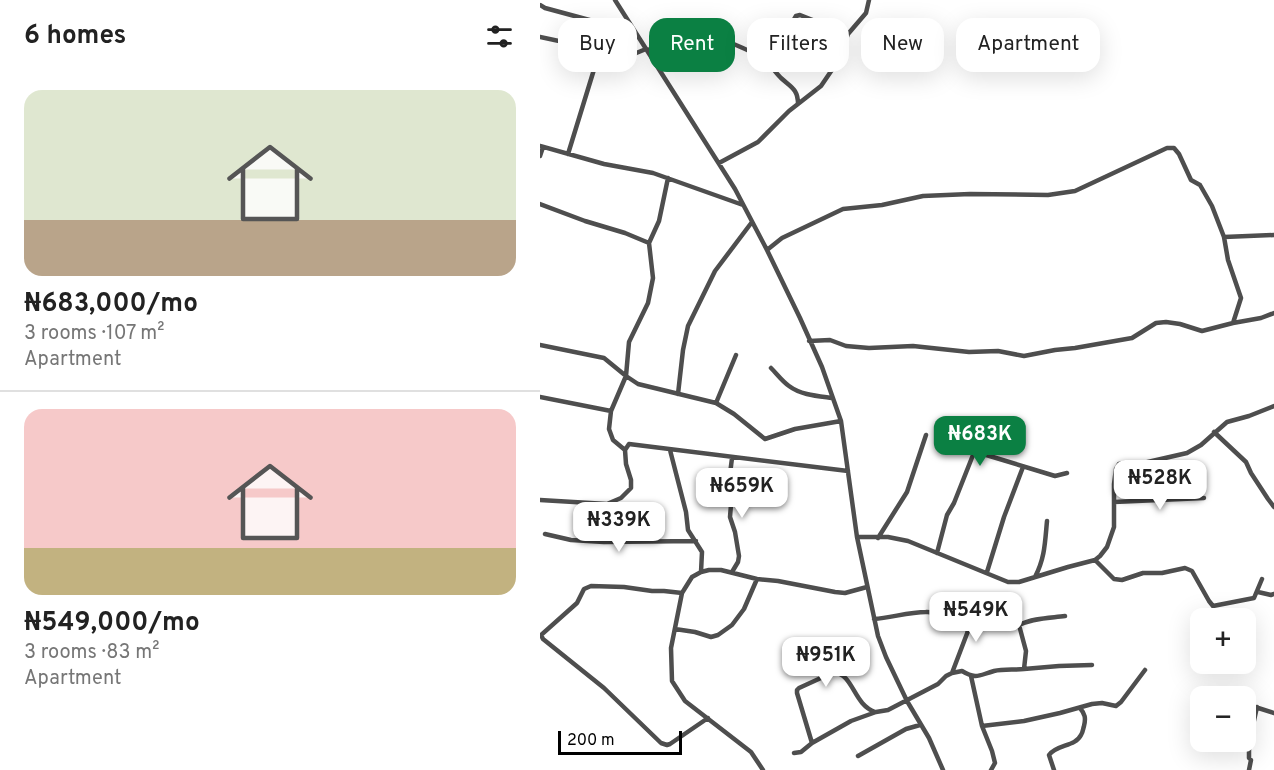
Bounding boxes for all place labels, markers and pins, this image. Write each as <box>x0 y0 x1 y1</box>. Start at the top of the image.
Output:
pin: ₦683K <box>938 416 1022 467</box>
pin: ₦528K <box>1118 460 1202 511</box>
pin: ₦659K <box>700 468 784 519</box>
pin: ₦339K <box>577 502 661 553</box>
pin: ₦549K <box>934 592 1018 643</box>
pin: ₦951K <box>784 637 868 688</box>

